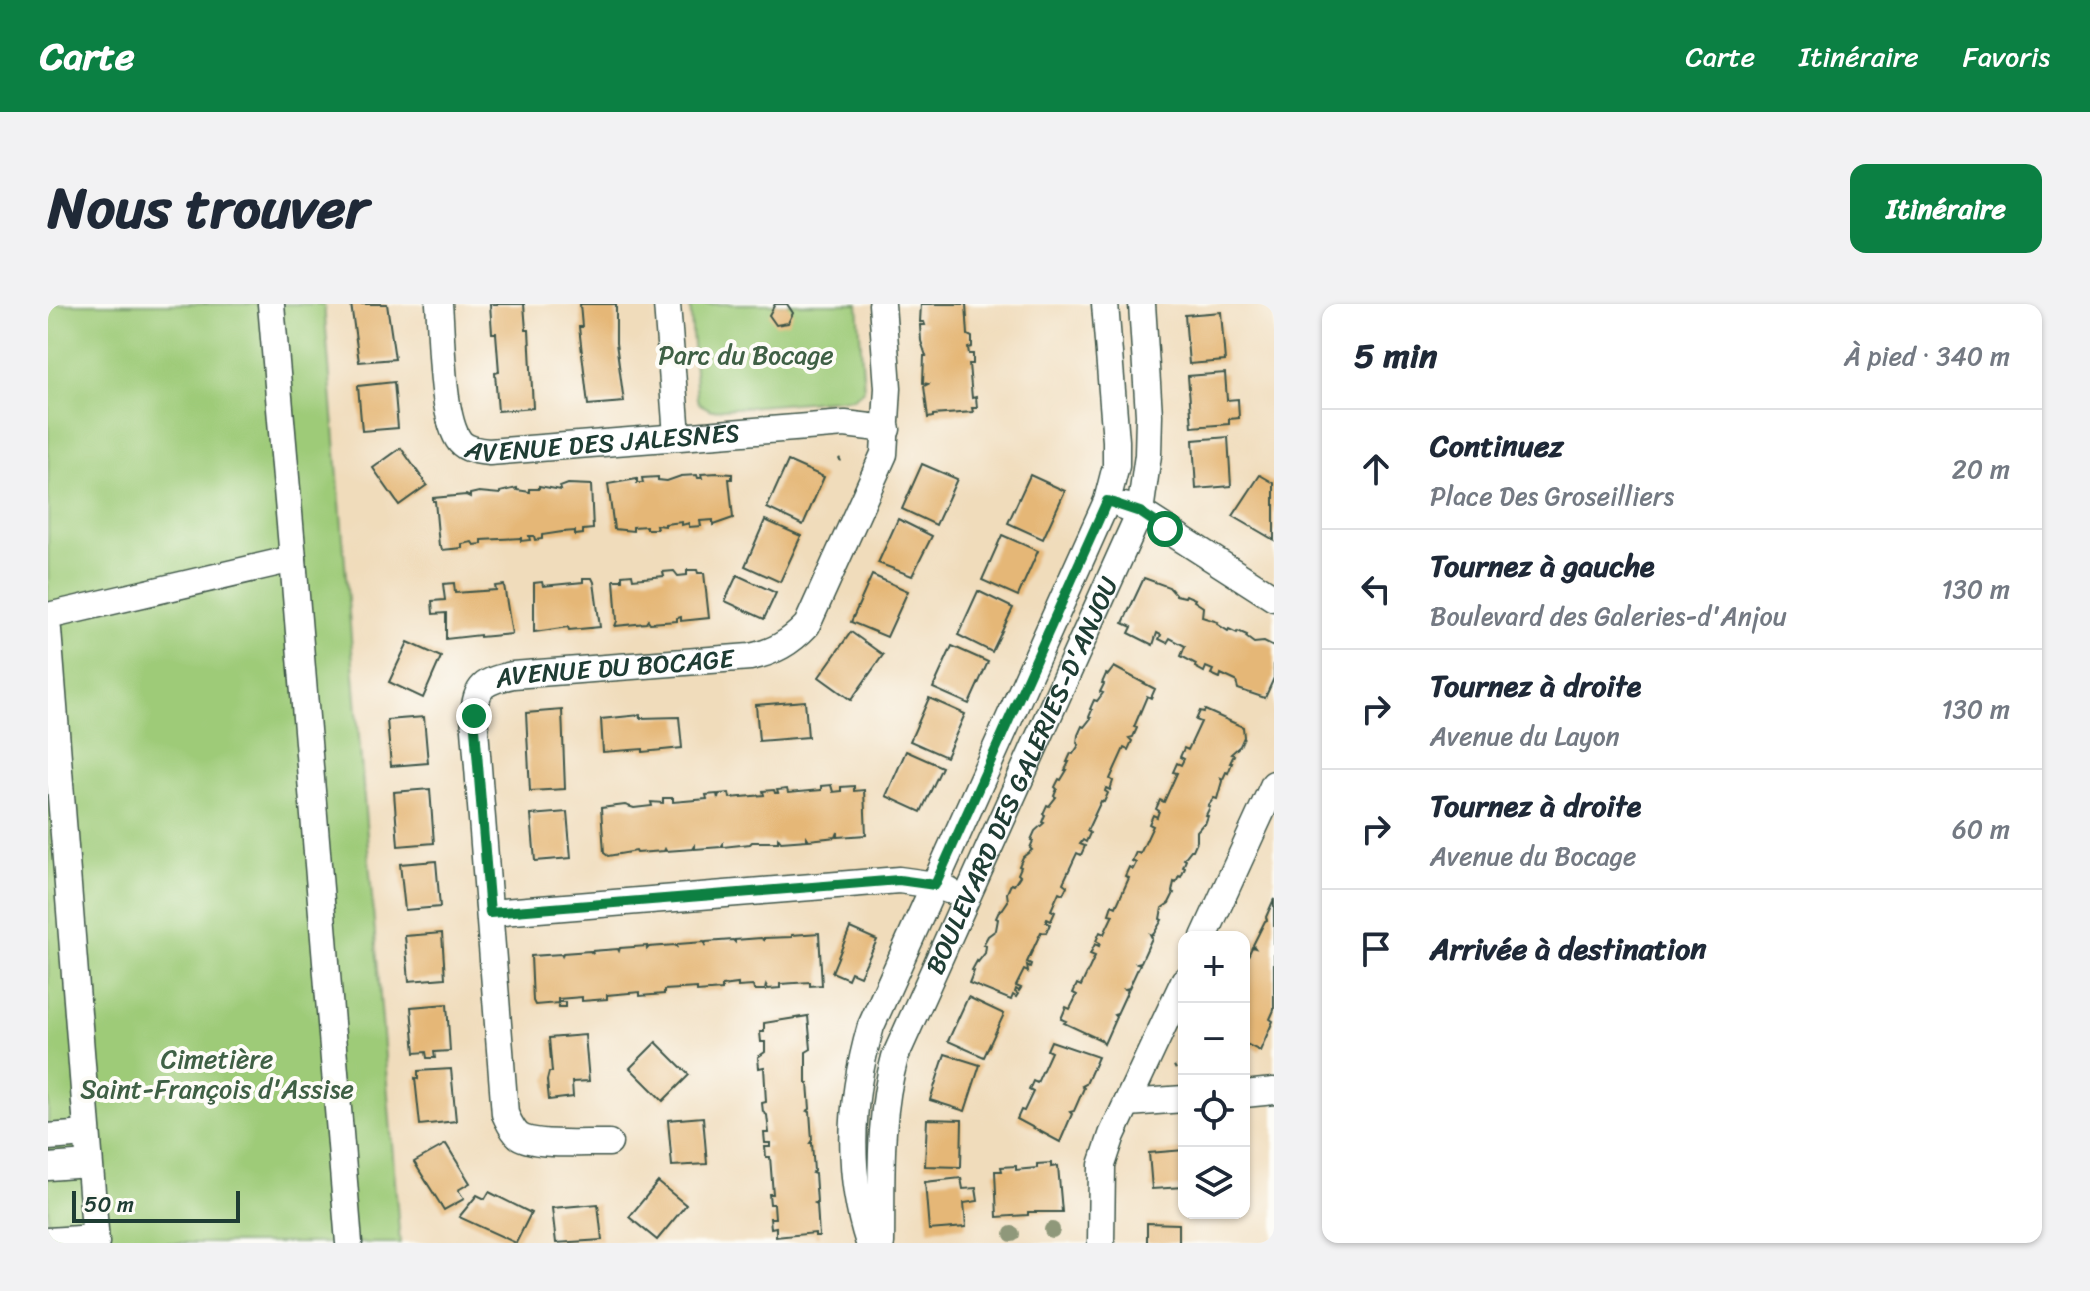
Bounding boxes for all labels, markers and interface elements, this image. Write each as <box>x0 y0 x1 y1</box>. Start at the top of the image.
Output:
text: Carte <box>40 23 135 90</box>
text: Carte <box>1685 32 1755 81</box>
text: Itinéraire <box>1799 32 1919 81</box>
text: Favoris <box>1963 32 2050 81</box>
text: Nous trouver <box>48 159 369 258</box>
button: Itinéraire <box>1850 164 2042 253</box>
text: 5 min <box>1354 326 1437 386</box>
park label: Parc du Bocage <box>658 332 834 378</box>
text: À pied · 340 m <box>1844 333 2010 379</box>
street label: AVENUE DES JALESNES <box>459 409 741 475</box>
text: Continuez <box>1430 419 1564 473</box>
text: 20 m <box>1952 446 2010 492</box>
icon: ahead <box>1354 447 1398 491</box>
text: Place Des Groseilliers <box>1430 473 1674 519</box>
route start <box>1147 511 1183 547</box>
text: Tournez à gauche <box>1430 539 1655 593</box>
text: 130 m <box>1941 566 2010 612</box>
icon: left <box>1354 567 1398 611</box>
street label: BOULEVARD DES GALERIES-D'ANJOU <box>912 569 1131 982</box>
text: Boulevard des Galeries-d'Anjou <box>1430 593 1787 639</box>
street label: AVENUE DU BOCAGE <box>489 635 737 702</box>
text: Tournez à droite <box>1430 659 1641 713</box>
text: 130 m <box>1941 686 2010 732</box>
icon: right <box>1354 687 1398 731</box>
route end <box>456 698 492 734</box>
text: Avenue du Layon <box>1430 713 1620 759</box>
text: Tournez à droite <box>1430 779 1641 833</box>
text: 60 m <box>1952 806 2010 852</box>
icon: right <box>1354 807 1398 851</box>
text: Avenue du Bocage <box>1430 833 1636 879</box>
text: Arrivée à destination <box>1430 922 1707 976</box>
icon: arrive <box>1354 927 1398 971</box>
map controls <box>1178 931 1250 1219</box>
button: + <box>1178 931 1250 1003</box>
button: − <box>1178 1003 1250 1075</box>
park label: Cimetière Saint-François d'Assise <box>80 1036 354 1112</box>
button: locate <box>1178 1075 1250 1147</box>
button: layers <box>1178 1147 1250 1219</box>
text: 50 m <box>84 1185 134 1224</box>
scale bar <box>72 1187 240 1223</box>

